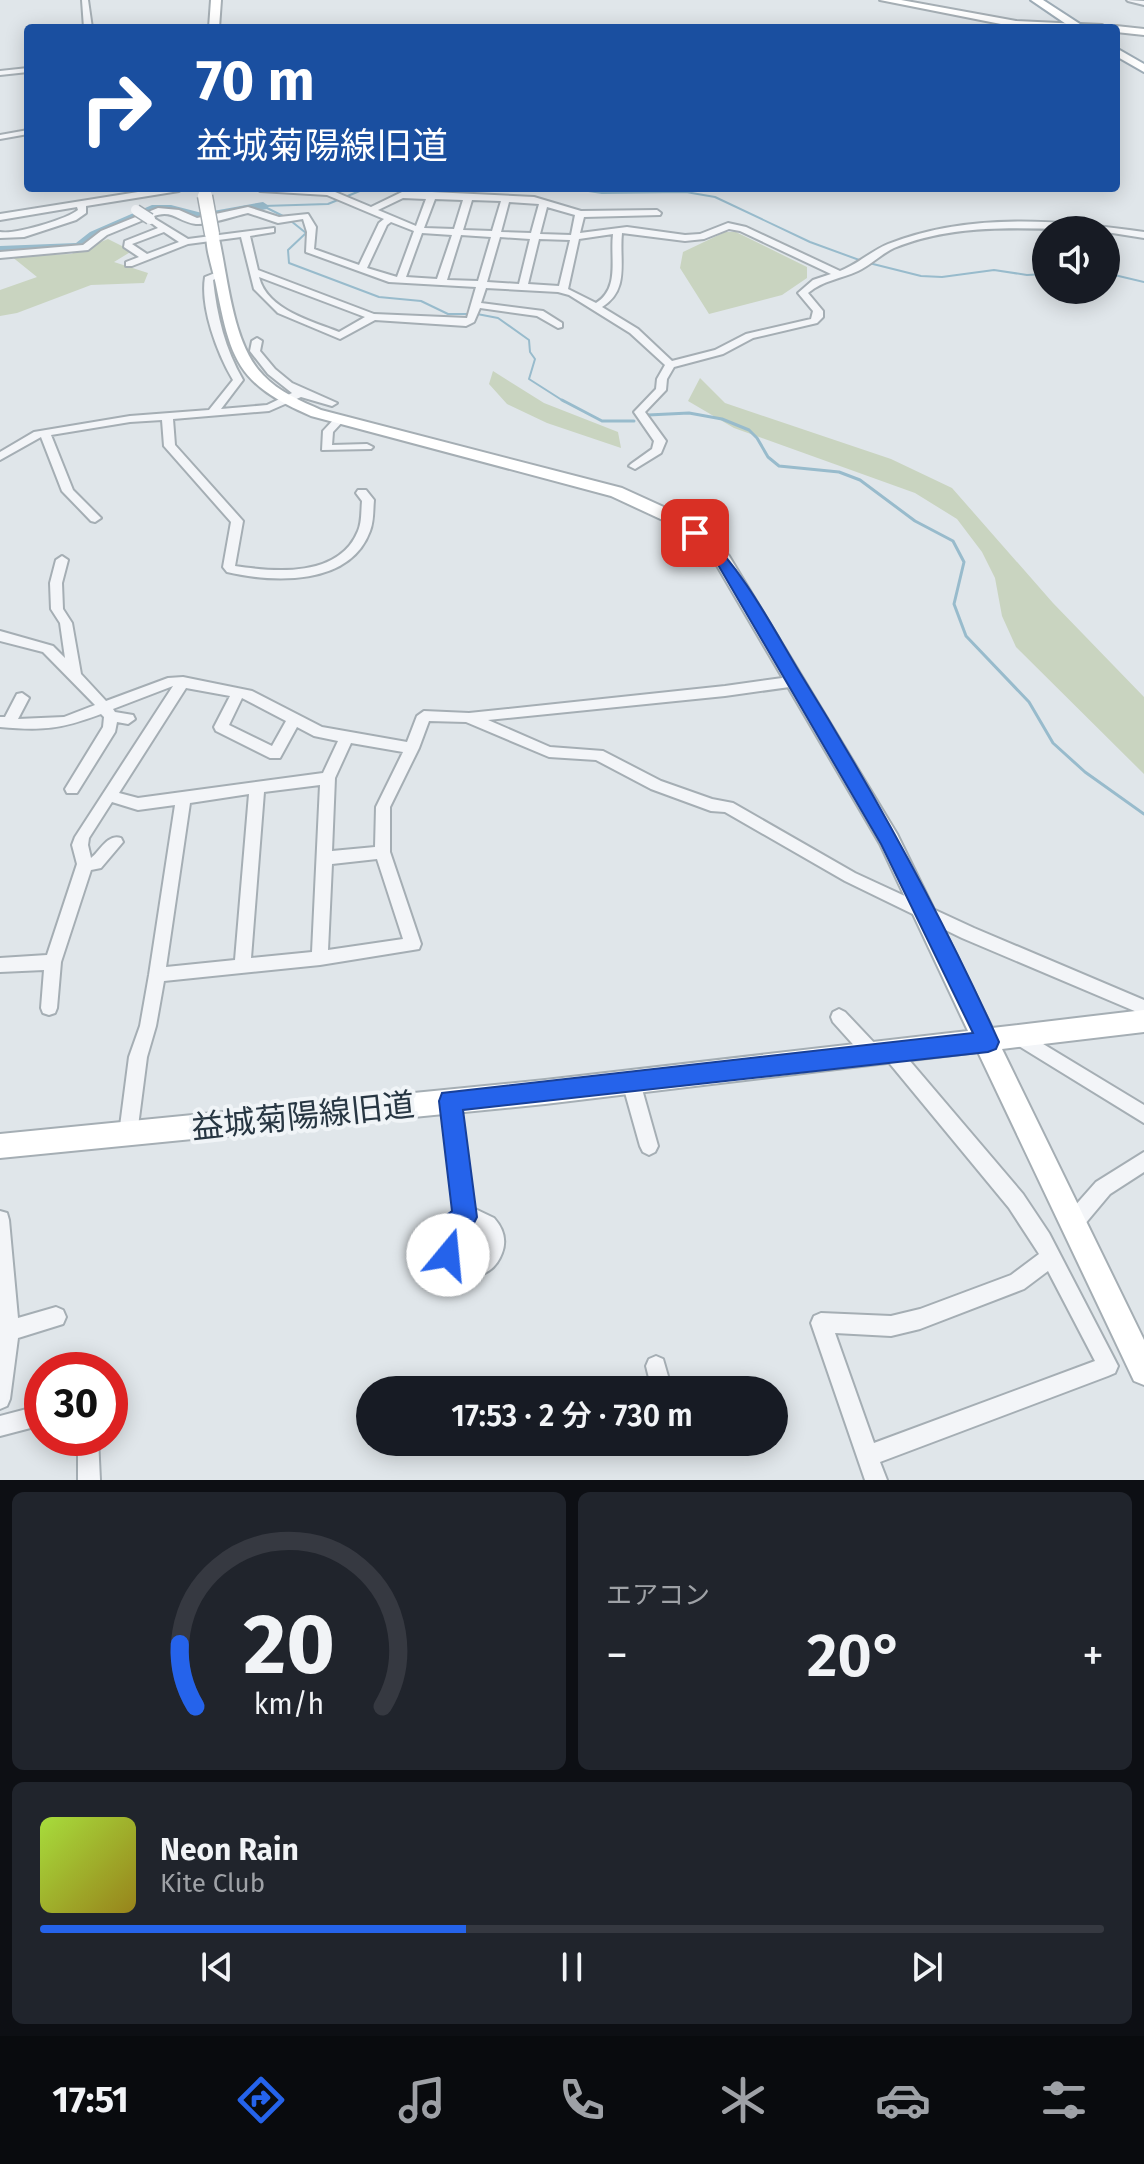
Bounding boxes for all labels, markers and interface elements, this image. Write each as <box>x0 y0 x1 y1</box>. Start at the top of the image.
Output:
text: 70 m <box>196 48 315 115</box>
icon: right <box>64 56 168 160</box>
text: 益城菊陽線旧道 <box>196 124 448 168</box>
map controls <box>1032 216 1120 304</box>
button: sound <box>1032 216 1120 304</box>
pin <box>661 499 729 567</box>
icon: arrive <box>673 511 717 555</box>
street label: 益城菊陽線旧道 <box>190 1085 416 1147</box>
position arrow <box>406 1213 490 1297</box>
speed limit sign: 30 <box>24 1352 128 1456</box>
text: 17:53 · 2 分 · 730 m <box>451 1398 693 1434</box>
text: エアコン <box>606 1580 710 1611</box>
text: 20 <box>243 1595 335 1695</box>
text: 20° <box>807 1620 903 1692</box>
text: − <box>606 1629 628 1682</box>
text: + <box>1082 1629 1104 1682</box>
text: km/h <box>254 1687 324 1722</box>
text: Neon Rain <box>160 1832 299 1868</box>
text: Kite Club <box>160 1868 265 1899</box>
icon: previous <box>195 1945 239 1989</box>
icon: pause <box>550 1945 594 1989</box>
icon: next <box>905 1945 949 1989</box>
icon: directions <box>233 2072 289 2128</box>
icon: music <box>394 2072 450 2128</box>
icon: phone <box>554 2072 610 2128</box>
icon: climate <box>715 2072 771 2128</box>
icon: car <box>875 2072 931 2128</box>
icon: filters <box>1036 2072 1092 2128</box>
text: 17:51 <box>52 2078 129 2122</box>

